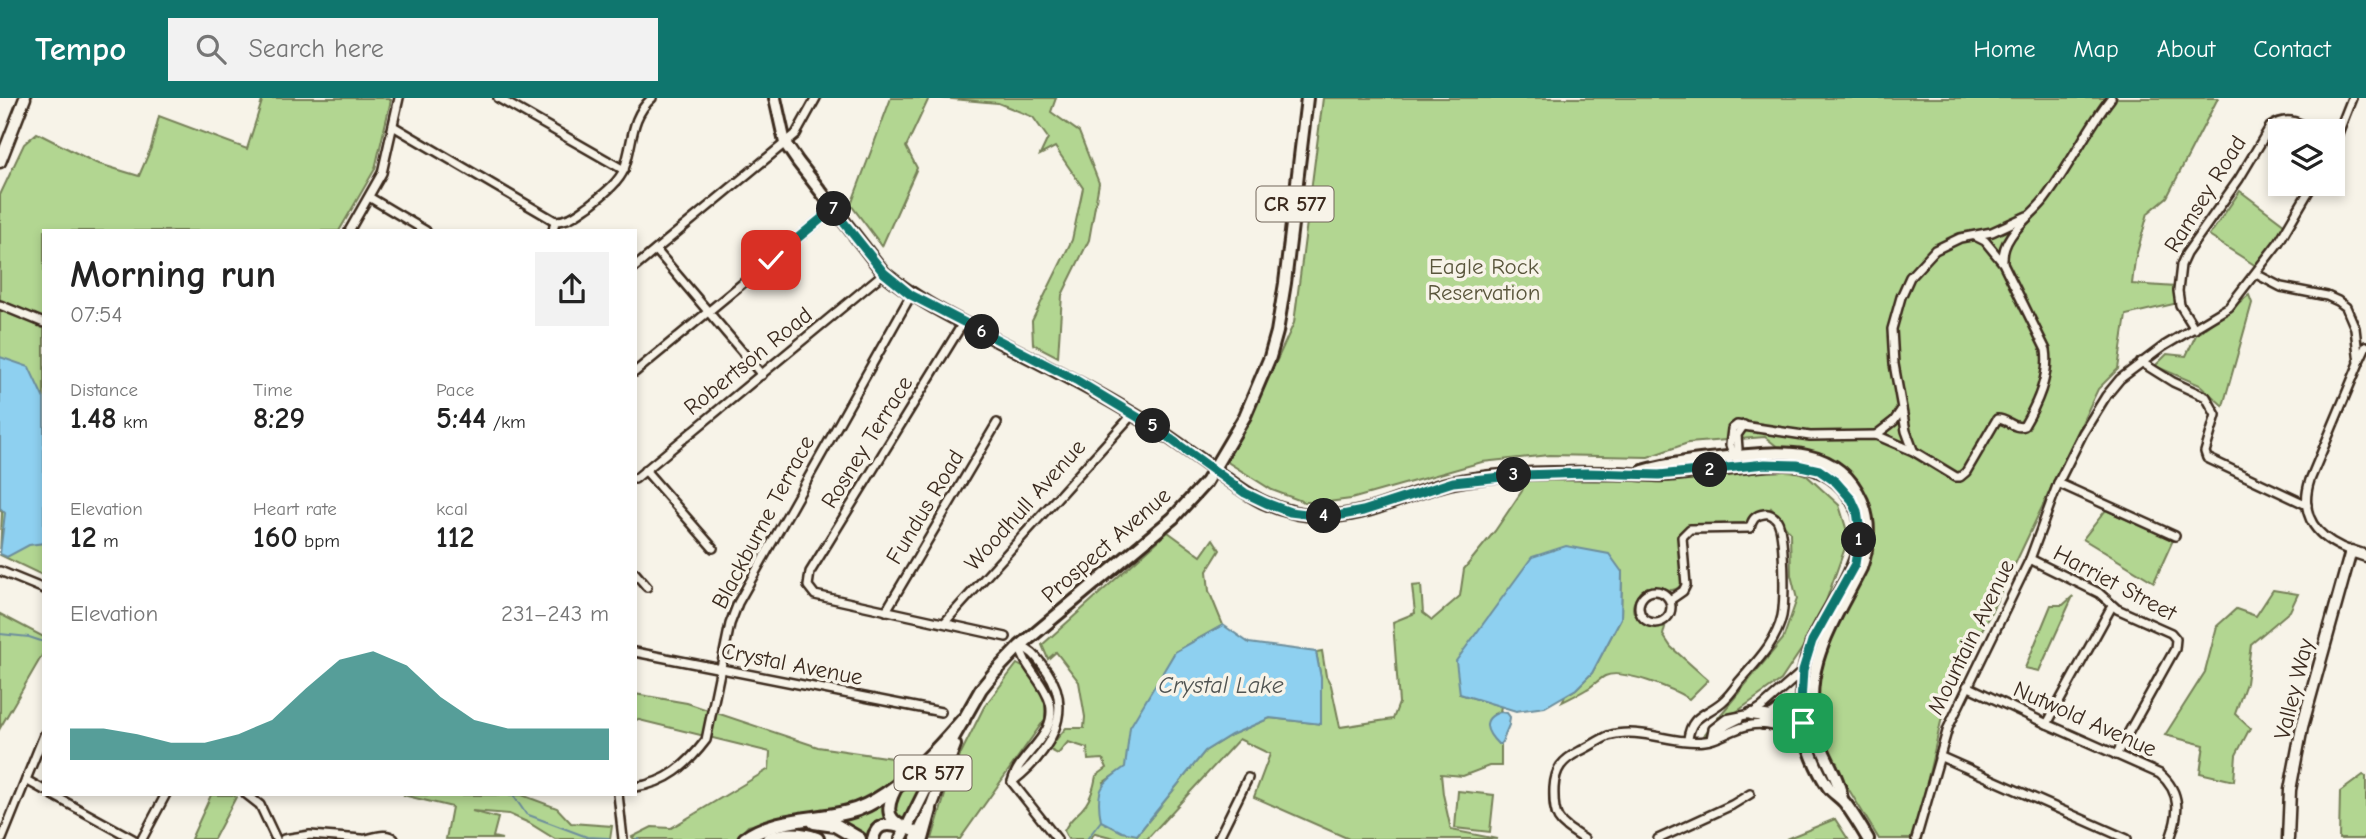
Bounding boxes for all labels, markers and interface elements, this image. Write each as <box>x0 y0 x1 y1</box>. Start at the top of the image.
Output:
search box <box>168 18 658 81</box>
text: Tempo <box>35 30 126 68</box>
icon: search <box>192 30 230 68</box>
text: Search here <box>248 34 384 64</box>
text: Home <box>1974 35 2035 63</box>
text: Map <box>2073 35 2119 63</box>
text: About <box>2157 35 2215 63</box>
text: Contact <box>2253 35 2331 63</box>
map controls <box>2268 119 2345 196</box>
button: layers <box>2268 119 2345 196</box>
street label: Ramsey Road <box>2158 130 2252 258</box>
road number: CR 577 <box>1256 186 1334 222</box>
pin: 7 <box>816 192 852 226</box>
text: 7 <box>829 197 838 219</box>
pin <box>741 230 801 290</box>
icon: check <box>752 241 790 279</box>
button: share <box>535 252 609 326</box>
text: Morning run <box>70 253 276 297</box>
park label: Eagle Rock Reservation <box>1428 253 1540 306</box>
text: 07:54 <box>70 301 123 328</box>
street label: Robertson Road <box>679 301 817 421</box>
pin: 6 <box>964 314 1000 350</box>
text: 6 <box>977 320 986 342</box>
street label: Rosney Terrace <box>815 371 919 513</box>
text: Distance <box>70 379 138 401</box>
text: Time <box>253 379 292 401</box>
text: Pace <box>436 379 474 401</box>
text: 1.48 <box>70 401 117 436</box>
text: 8:29 <box>253 401 305 436</box>
text: 5:44 <box>436 401 486 436</box>
pin: 5 <box>1136 408 1170 444</box>
text: km <box>117 411 148 433</box>
text: /km <box>486 411 526 433</box>
text: 5 <box>1147 414 1158 436</box>
street label: Blackburne Terrace <box>706 431 820 613</box>
street label: Woodhull Avenue <box>959 434 1091 576</box>
street label: Fundus Road <box>880 445 970 569</box>
pin: 2 <box>1692 452 1728 488</box>
pin: 3 <box>1496 458 1532 492</box>
text: 2 <box>1705 458 1714 480</box>
text: 3 <box>1509 463 1518 485</box>
street label: Prospect Avenue <box>1036 482 1176 608</box>
text: Elevation <box>70 498 143 520</box>
text: Heart rate <box>253 498 337 520</box>
text: kcal <box>436 498 468 520</box>
pin: 4 <box>1306 498 1342 534</box>
text: 4 <box>1319 504 1328 526</box>
text: 12 <box>70 520 97 555</box>
text: 160 <box>253 520 298 555</box>
text: 112 <box>436 520 475 555</box>
pin: 1 <box>1842 522 1876 558</box>
text: 1 <box>1855 528 1862 550</box>
text: m <box>97 530 119 552</box>
text: bpm <box>298 530 340 552</box>
street label: Harriet Street <box>2049 539 2182 627</box>
street label: Mountain Avenue <box>1922 555 2020 719</box>
text: Elevation <box>70 600 158 627</box>
text: 231–243 m <box>501 600 609 627</box>
street label: Valley Way <box>2268 635 2320 742</box>
street label: Crystal Avenue <box>719 637 865 691</box>
water label: Crystal Lake <box>1158 671 1284 699</box>
street label: Nutwold Avenue <box>2009 675 2161 763</box>
pin <box>1773 693 1833 753</box>
icon: arrive <box>1784 704 1822 742</box>
road number: CR 577 <box>894 756 972 790</box>

